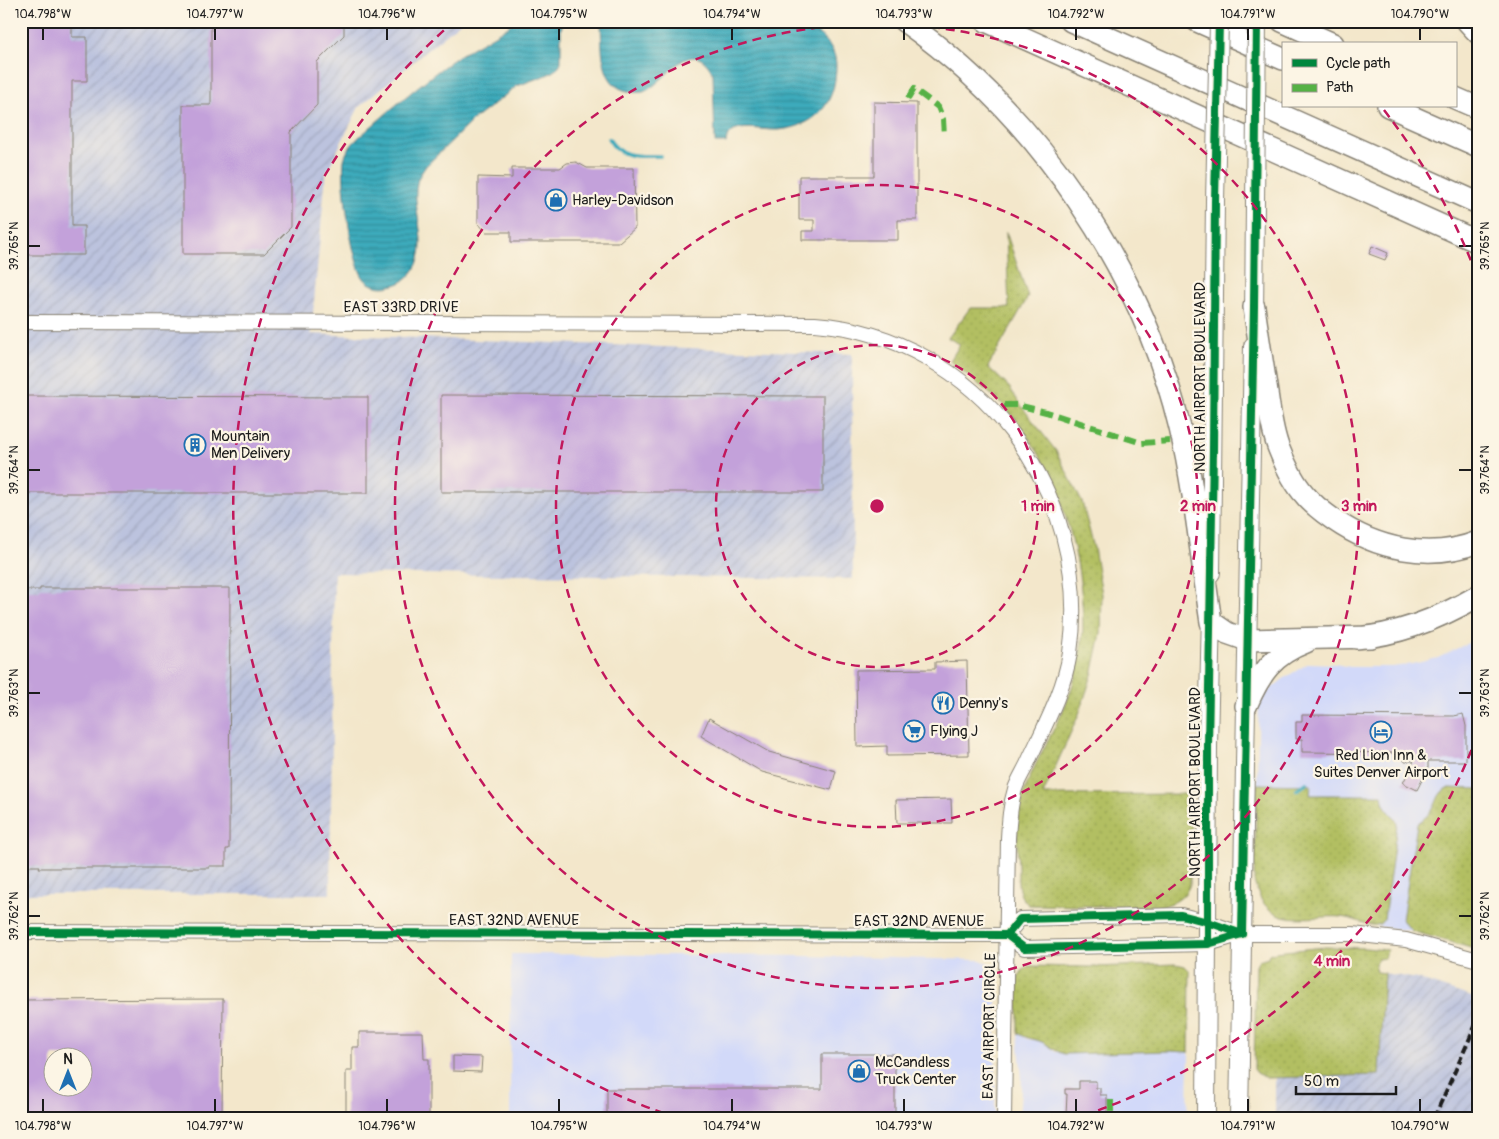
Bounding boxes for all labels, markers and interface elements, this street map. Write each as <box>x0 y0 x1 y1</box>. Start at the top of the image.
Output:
text: 104.798°W <box>15 7 71 22</box>
text: 104.797°W <box>187 7 243 22</box>
text: 104.796°W <box>358 7 416 22</box>
text: 104.795°W <box>530 7 588 22</box>
text: 104.794°W <box>703 7 761 22</box>
text: 104.793°W <box>875 7 933 22</box>
text: 104.792°W <box>1047 7 1105 22</box>
text: 104.791°W <box>1220 7 1276 22</box>
text: 104.790°W <box>1391 7 1449 22</box>
legend <box>1282 42 1456 108</box>
text: Cycle path <box>1326 54 1390 73</box>
text: Path <box>1326 78 1353 97</box>
shop icon: Harley-Davidson <box>544 188 568 212</box>
place label: Harley-Davidson <box>572 191 674 210</box>
text: 39.765°N <box>7 222 22 270</box>
text: 39.765°N <box>1478 222 1493 270</box>
street label: NORTH AIRPORT BOULEVARD <box>1191 282 1210 472</box>
street label: EAST 33RD DRIVE <box>343 298 459 317</box>
place label: Mountain Men Delivery <box>211 427 291 463</box>
building icon: Mountain Men Delivery <box>183 433 207 457</box>
text: 39.764°N <box>7 445 22 495</box>
text: 39.764°N <box>1478 445 1493 495</box>
centre of rings <box>868 497 886 515</box>
text: 1 min <box>1021 497 1055 516</box>
text: 2 min <box>1180 497 1216 516</box>
text: 3 min <box>1341 497 1377 516</box>
text: 39.763°N <box>7 669 22 717</box>
text: 39.763°N <box>1478 669 1493 717</box>
street label: NORTH AIRPORT BOULEVARD <box>1186 687 1205 877</box>
restaurant icon: Denny's <box>931 691 955 715</box>
place label: Denny's <box>959 694 1008 713</box>
supermarket icon: Flying J <box>902 719 926 743</box>
hotel icon: Red Lion Inn & Suites Denver Airport <box>1369 720 1393 744</box>
place label: Flying J <box>930 722 978 741</box>
place label: Red Lion Inn & Suites Denver Airport <box>1314 746 1449 782</box>
text: 39.762°N <box>7 892 22 940</box>
text: 39.762°N <box>1478 892 1493 940</box>
street label: EAST 32ND AVENUE <box>449 911 579 930</box>
street label: EAST 32ND AVENUE <box>854 912 984 931</box>
text: 4 min <box>1314 952 1351 971</box>
street label: EAST AIRPORT CIRCLE <box>979 953 1000 1099</box>
north arrow <box>42 1046 92 1096</box>
text: N <box>63 1051 73 1068</box>
place label: McCandless Truck Center <box>875 1053 957 1089</box>
shop icon: McCandless Truck Center <box>847 1059 871 1083</box>
scale bar <box>1296 1064 1396 1096</box>
text: 50 m <box>1304 1072 1339 1091</box>
text: 104.798°W <box>15 1119 71 1134</box>
text: 104.797°W <box>187 1119 243 1134</box>
text: 104.796°W <box>358 1119 416 1134</box>
text: 104.795°W <box>530 1119 588 1134</box>
text: 104.794°W <box>703 1119 761 1134</box>
text: 104.793°W <box>875 1119 933 1134</box>
text: 104.792°W <box>1047 1119 1105 1134</box>
text: 104.791°W <box>1220 1119 1276 1134</box>
text: 104.790°W <box>1391 1119 1449 1134</box>

